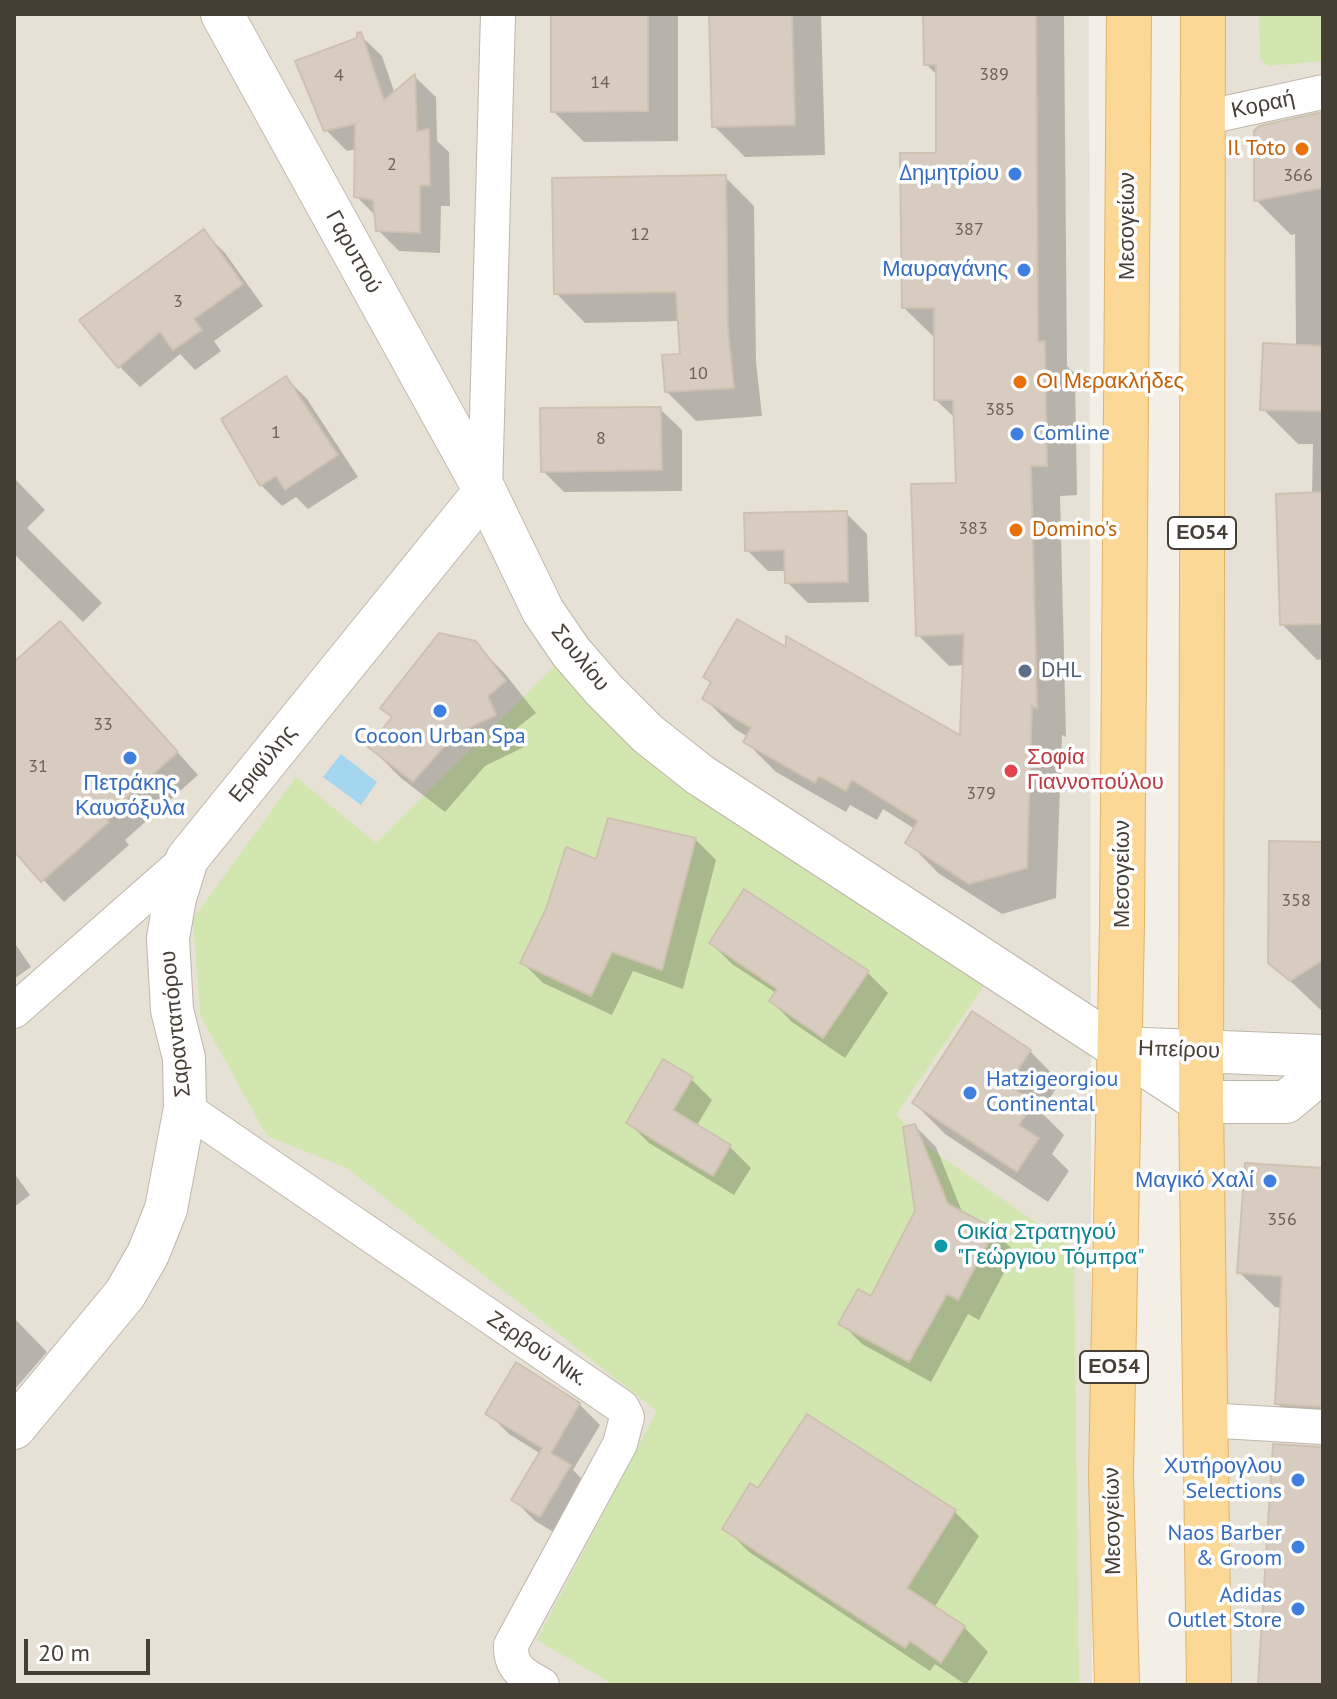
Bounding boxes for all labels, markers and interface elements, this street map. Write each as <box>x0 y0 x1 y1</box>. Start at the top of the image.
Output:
house number: 389 <box>979 64 1009 86</box>
house number: 4 <box>334 65 344 87</box>
house number: 14 <box>590 72 610 94</box>
street label: Κοραή <box>1229 85 1297 125</box>
place label: Il Toto <box>1227 136 1286 162</box>
marker: Il Toto <box>1293 140 1311 158</box>
house number: 2 <box>387 154 397 176</box>
place label: Δημητρίου <box>900 161 999 187</box>
marker: Δημητρίου <box>1006 165 1024 183</box>
house number: 366 <box>1283 165 1313 187</box>
street label: Μεσογείων <box>1115 172 1141 280</box>
street label: Γαρυττού <box>319 206 387 298</box>
house number: 387 <box>954 219 984 241</box>
house number: 12 <box>630 224 650 246</box>
place label: Μαυραγάνης <box>882 257 1008 283</box>
marker: Μαυραγάνης <box>1015 261 1033 279</box>
house number: 3 <box>173 291 183 313</box>
house number: 10 <box>688 363 708 385</box>
place label: Οι Μερακλήδες <box>1036 369 1184 395</box>
marker: Οι Μερακλήδες <box>1011 373 1029 391</box>
house number: 385 <box>985 399 1015 421</box>
place label: Comline <box>1033 421 1110 447</box>
house number: 1 <box>271 422 281 444</box>
marker: Comline <box>1008 425 1026 443</box>
house number: 8 <box>596 428 606 450</box>
place label: Domino's <box>1032 517 1117 543</box>
road number: ΕΟ54 <box>1168 517 1236 549</box>
house number: 383 <box>958 518 988 540</box>
marker: Domino's <box>1007 521 1025 539</box>
street label: Σουλίου <box>545 619 615 697</box>
place label: DHL <box>1041 658 1082 684</box>
marker: DHL <box>1016 662 1034 680</box>
marker: Cocoon Urban Spa <box>431 702 449 720</box>
house number: 33 <box>93 714 113 736</box>
street label: Εριφύλης <box>224 720 302 808</box>
place label: Cocoon Urban Spa <box>354 724 526 750</box>
place label: Σοφία Γιαννοπούλου <box>1027 745 1164 796</box>
marker: Πετράκης Καυσόξυλα <box>121 749 139 767</box>
house number: 31 <box>28 756 48 778</box>
marker: Σοφία Γιαννοπούλου <box>1002 762 1020 780</box>
place label: Πετράκης Καυσόξυλα <box>75 771 185 822</box>
house number: 379 <box>966 783 996 805</box>
street label: Μεσογείων <box>1110 820 1136 928</box>
house number: 358 <box>1281 890 1311 912</box>
street label: Σαρανταπόρου <box>155 949 197 1099</box>
street label: Ηπείρου <box>1138 1035 1220 1065</box>
place label: Hatzigeorgiou Continental <box>986 1067 1118 1118</box>
marker: Hatzigeorgiou Continental <box>961 1084 979 1102</box>
place label: Μαγικό Χαλί <box>1135 1168 1254 1194</box>
marker: Μαγικό Χαλί <box>1261 1172 1279 1190</box>
house number: 356 <box>1267 1209 1297 1231</box>
place label: Οικία Στρατηγού "Γεώργιου Τόμπρα" <box>957 1220 1145 1272</box>
marker: Οικία Στρατηγού "Γεώργιου Τόμπρα" <box>932 1237 950 1255</box>
street label: Ζερβού Νικ. <box>482 1306 592 1392</box>
road number: ΕΟ54 <box>1080 1351 1148 1383</box>
place label: Χυτήρογλου Selections <box>1164 1454 1282 1506</box>
street label: Μεσογείων <box>1099 1467 1127 1575</box>
marker: Χυτήρογλου Selections <box>1289 1471 1307 1489</box>
place label: Naos Barber & Groom <box>1168 1521 1282 1572</box>
marker: Naos Barber & Groom <box>1289 1538 1307 1556</box>
place label: Adidas Outlet Store <box>1167 1583 1282 1634</box>
marker: Adidas Outlet Store <box>1289 1600 1307 1618</box>
scale bar <box>28 1623 154 1673</box>
text: 20 m <box>38 1637 90 1668</box>

